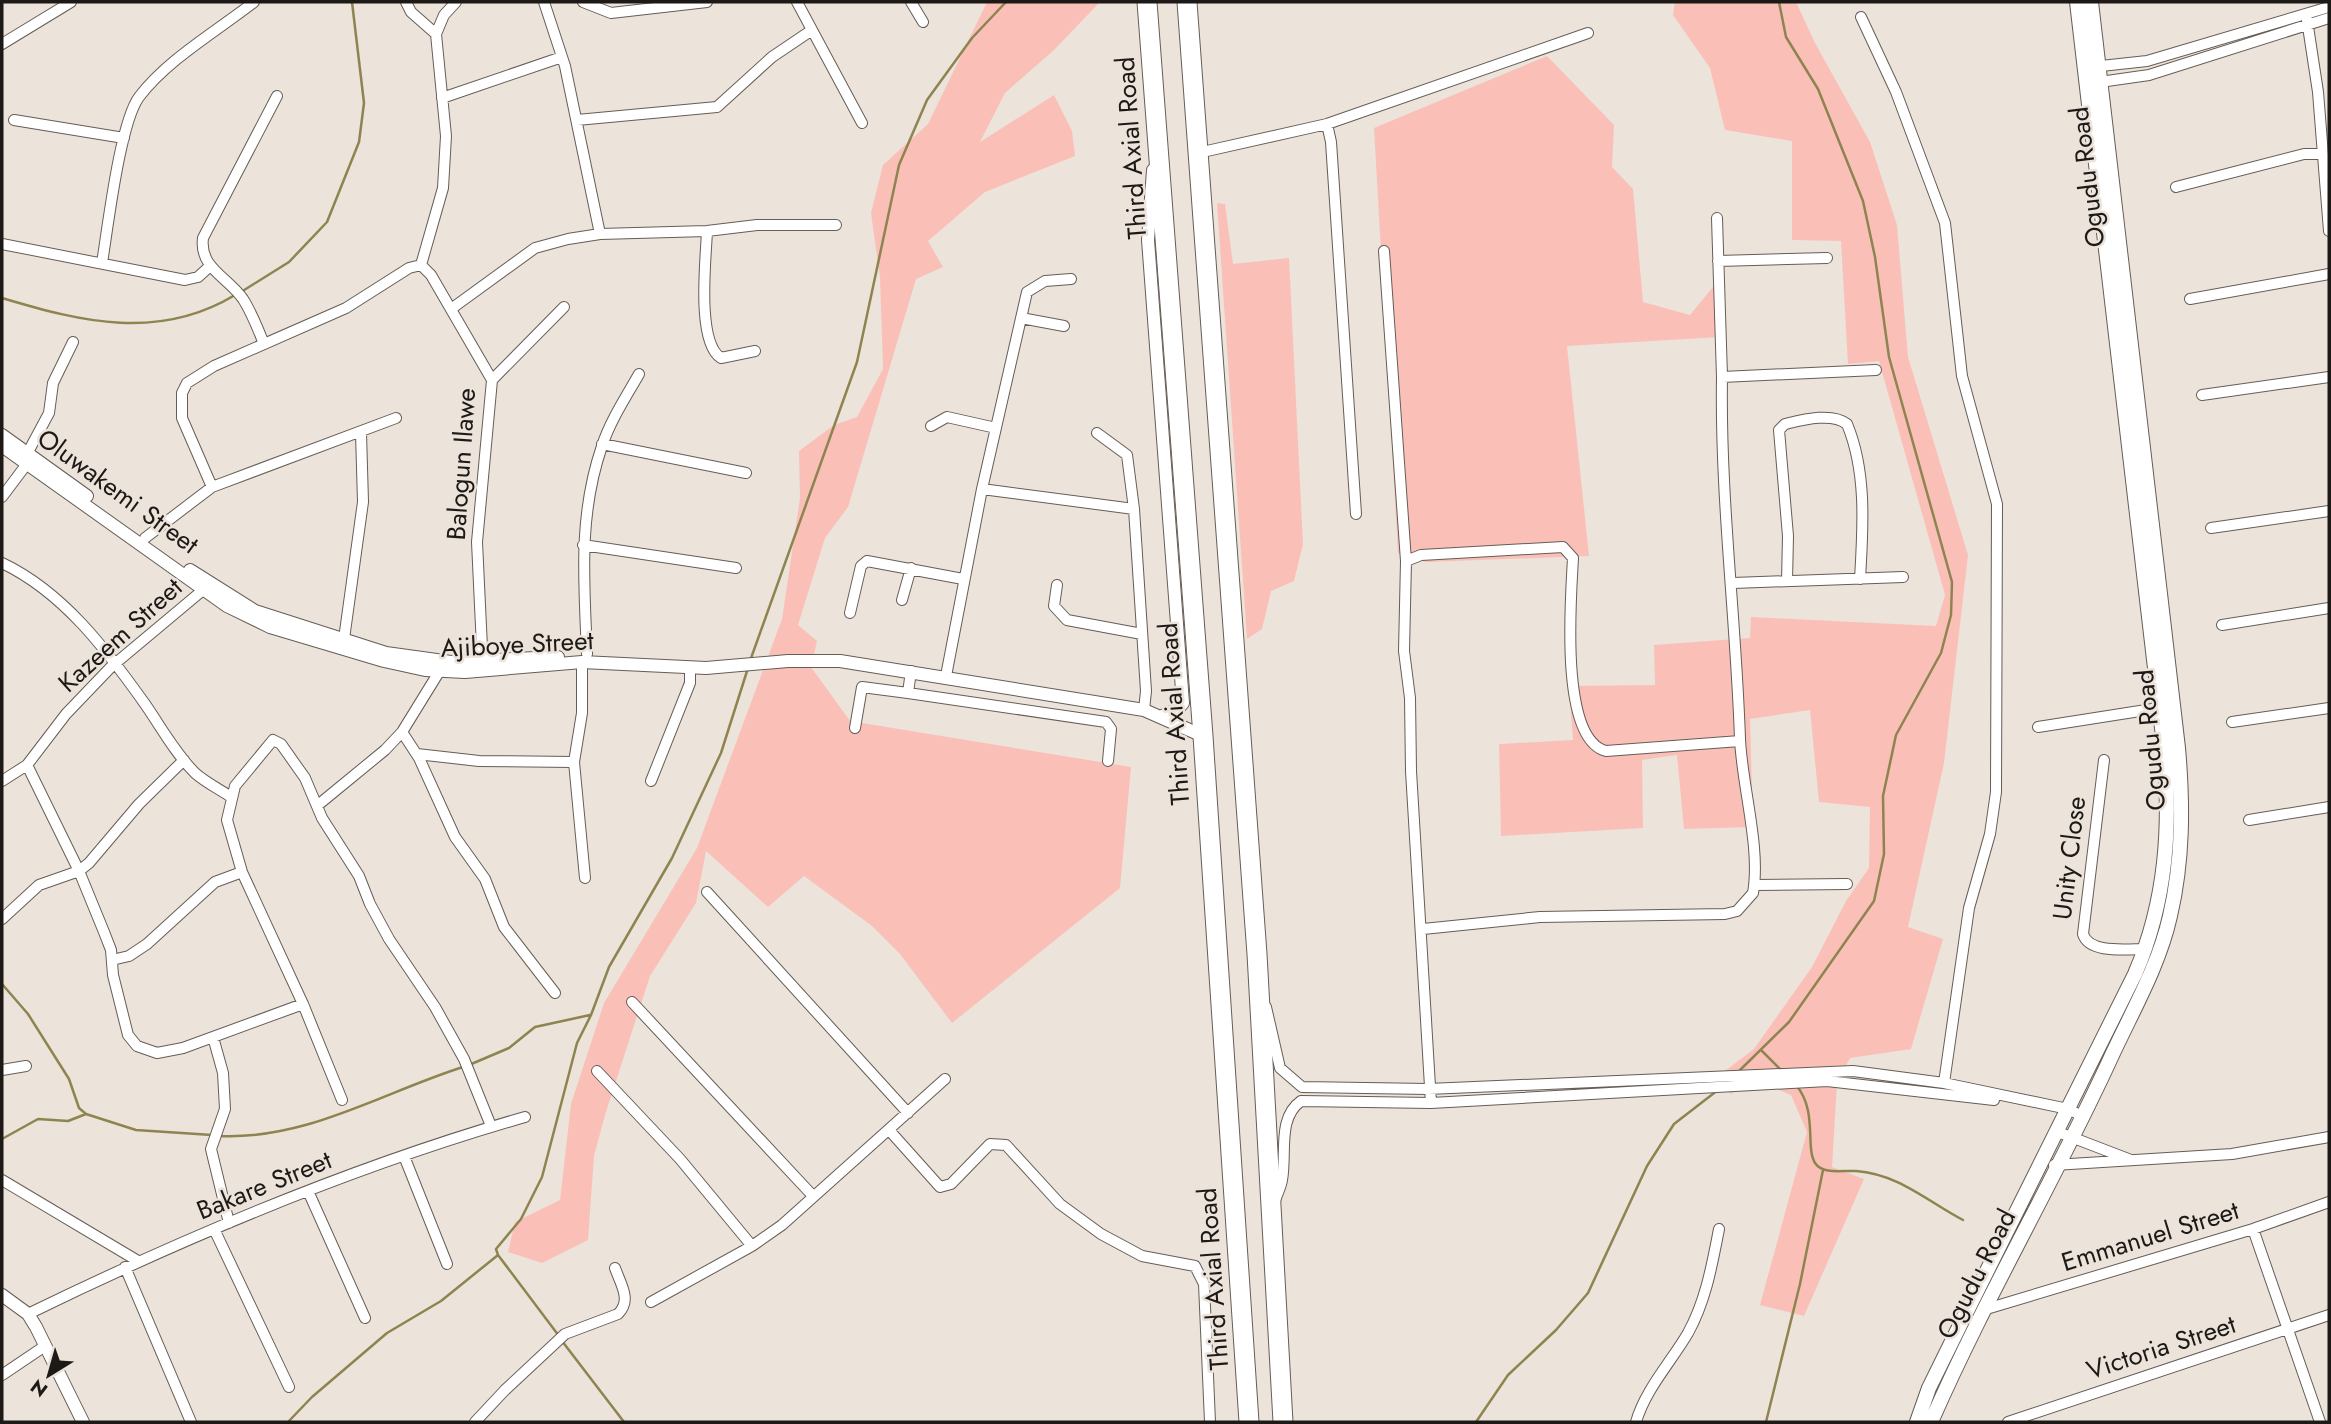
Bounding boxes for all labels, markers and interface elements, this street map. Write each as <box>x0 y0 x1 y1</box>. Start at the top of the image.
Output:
street label: Third Axial Road <box>1106 56 1156 240</box>
street label: Ogudu Road <box>2060 105 2114 249</box>
street label: Balogun Ilawe <box>437 387 485 541</box>
street label: Oluwakemi Street <box>29 419 207 563</box>
street label: Kazeem Street <box>49 568 191 701</box>
street label: Ajiboye Street <box>439 621 595 667</box>
street label: Third Axial Road <box>1149 622 1199 806</box>
street label: Ogudu Road <box>2125 668 2175 812</box>
street label: Unity Close <box>2043 794 2095 922</box>
street label: Bakare Street <box>191 1140 338 1229</box>
street label: Third Axial Road <box>1188 1187 1238 1371</box>
street label: Emmanuel Street <box>2057 1191 2244 1281</box>
street label: Ogudu Road <box>1927 1202 2025 1346</box>
street label: Victoria Street <box>2082 1305 2241 1389</box>
north arrow <box>14 1340 84 1410</box>
text: N <box>25 1373 53 1404</box>

